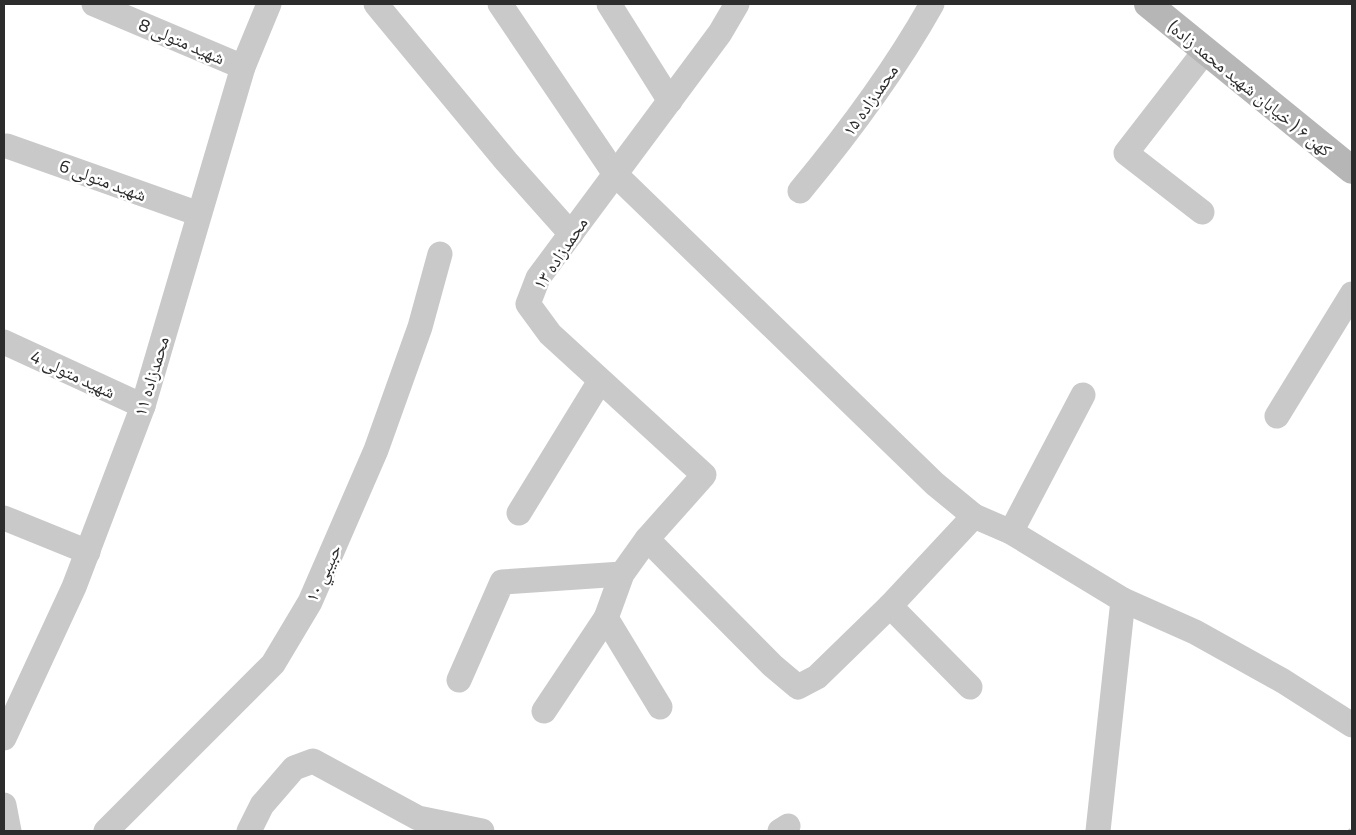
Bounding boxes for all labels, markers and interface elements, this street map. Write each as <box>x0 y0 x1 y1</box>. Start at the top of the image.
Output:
street label: شهید متولی 8 <box>135 11 229 71</box>
street label: کهن ۶ ( خیابان شهید محمد زاده) <box>1162 13 1338 163</box>
street label: محمدزاده ۱۵ <box>835 59 905 141</box>
street label: شهید متولی 6 <box>56 152 150 208</box>
street label: محمدزاده ۱۳ <box>526 211 594 295</box>
street label: محمدزاده ۱۱ <box>126 333 176 419</box>
street label: شهید متولی 4 <box>26 343 120 405</box>
street label: حبيبي ١٠ <box>298 540 350 607</box>

